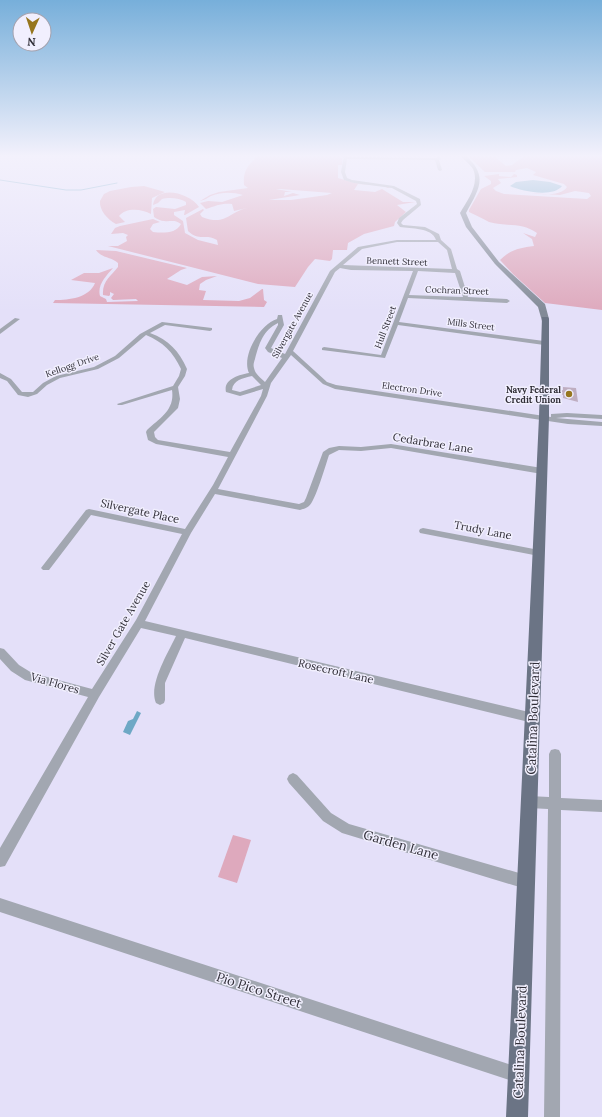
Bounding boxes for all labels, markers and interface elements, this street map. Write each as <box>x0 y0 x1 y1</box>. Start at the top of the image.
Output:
north arrow <box>12 12 52 52</box>
text: N <box>26 35 36 49</box>
street label: Bennett Street <box>366 254 428 268</box>
street label: Cochran Street <box>425 283 489 297</box>
street label: Silvergate Avenue <box>269 290 315 360</box>
street label: Hull Street <box>372 304 398 350</box>
street label: Mills Street <box>447 316 496 332</box>
street label: Kellogg Drive <box>44 351 100 379</box>
street label: Electron Drive <box>381 379 443 399</box>
place label: Navy Federal Credit Union <box>505 384 561 405</box>
marker: Navy Federal Credit Union <box>564 389 574 399</box>
street label: Cedarbrae Lane <box>392 430 474 456</box>
street label: Silvergate Place <box>99 496 181 526</box>
street label: Trudy Lane <box>453 518 513 542</box>
street label: Silver Gate Avenue <box>93 578 153 668</box>
street label: Rosecroft Lane <box>297 656 375 686</box>
street label: Catalina Boulevard <box>523 661 543 775</box>
street label: Via Flores <box>28 669 81 697</box>
street label: Garden Lane <box>361 826 441 864</box>
street label: Pio Pico Street <box>214 968 304 1012</box>
street label: Catalina Boulevard <box>510 985 530 1099</box>

